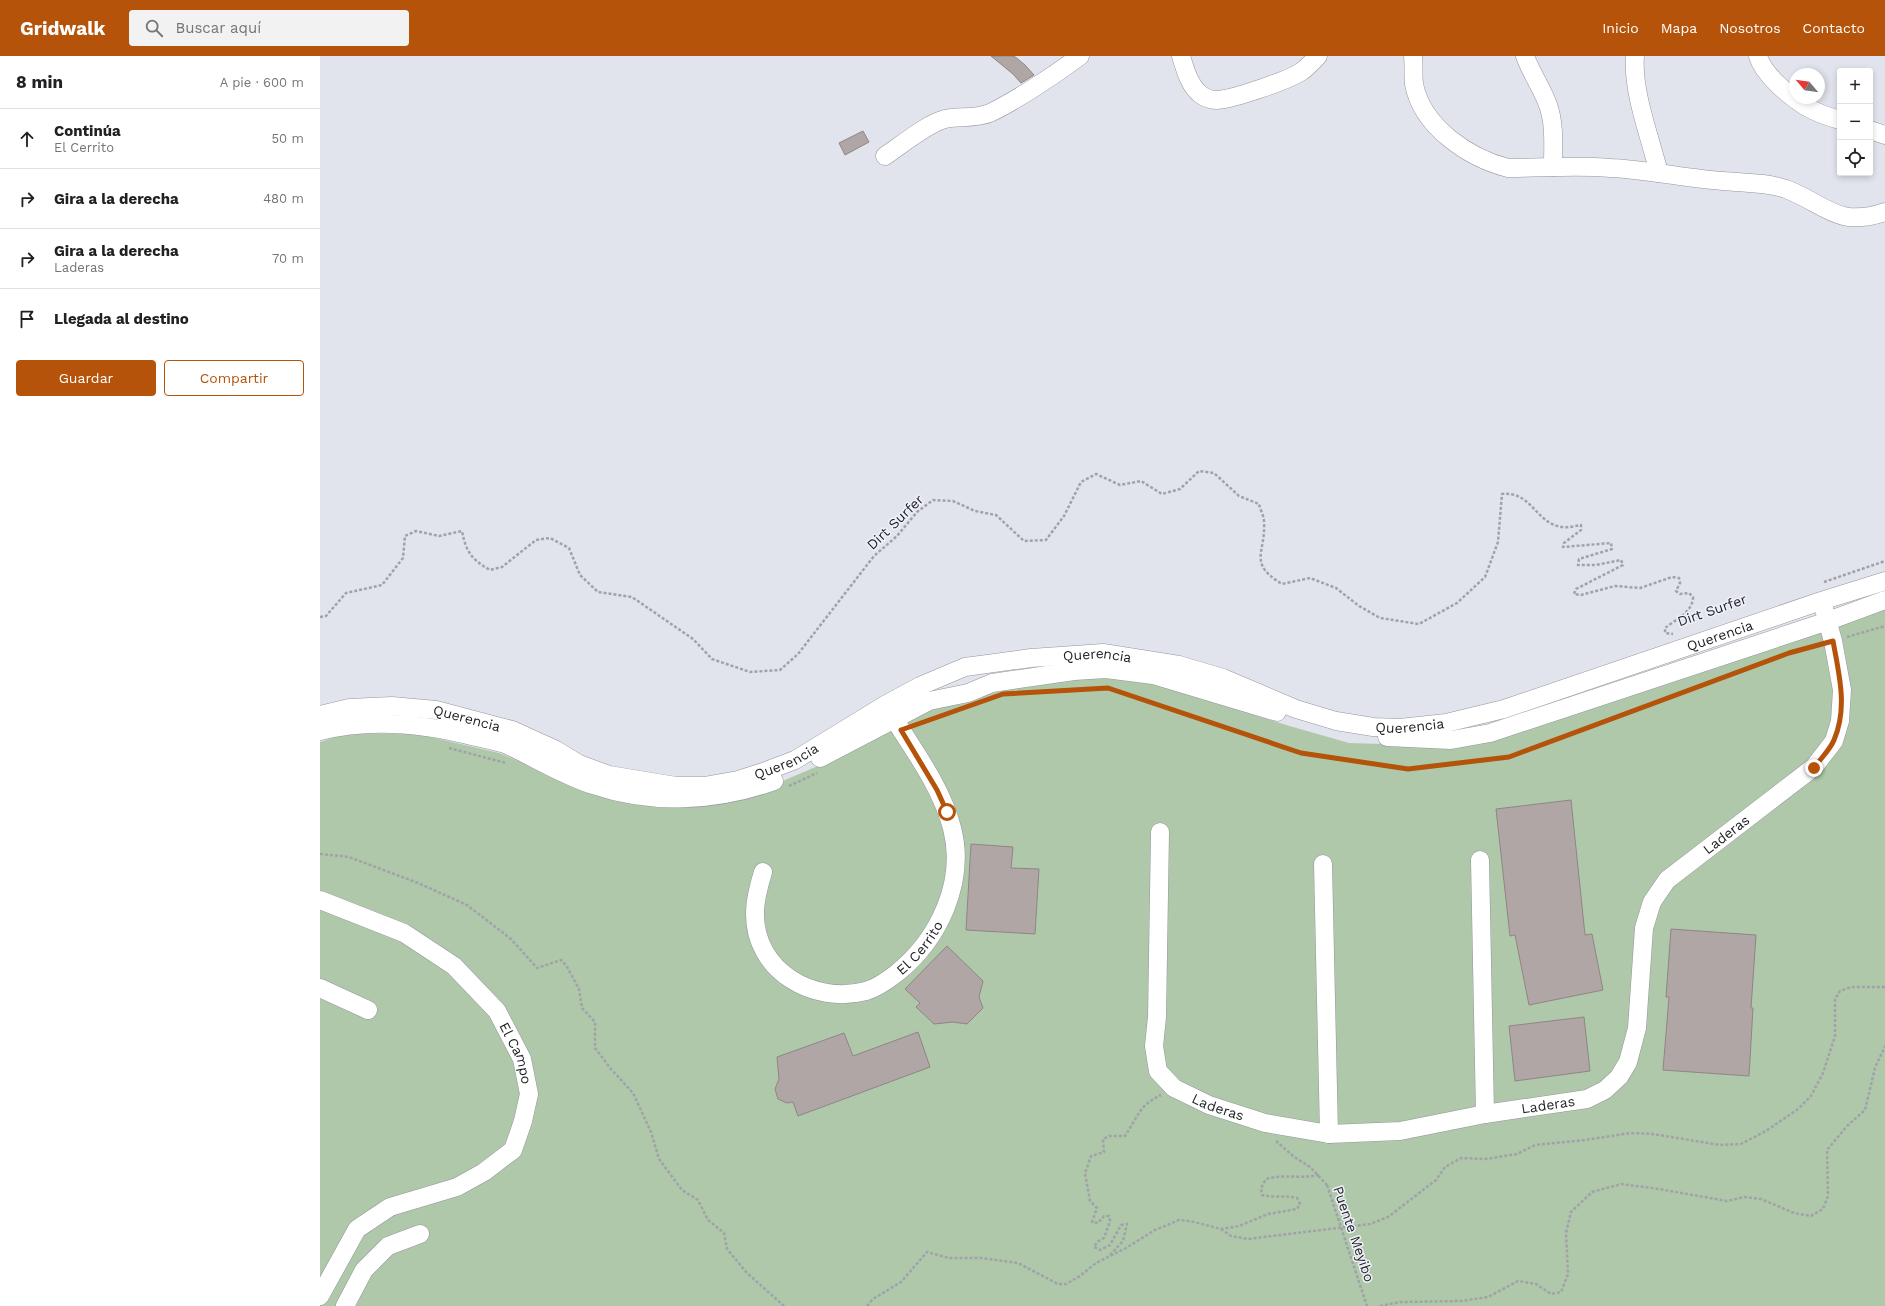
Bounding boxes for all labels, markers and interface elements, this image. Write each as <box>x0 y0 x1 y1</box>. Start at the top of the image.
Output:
search box <box>129 10 409 46</box>
text: Gridwalk <box>20 17 105 40</box>
icon: search <box>143 17 165 39</box>
text: Buscar aquí <box>175 19 261 37</box>
text: Inicio <box>1602 20 1639 36</box>
text: Mapa <box>1661 20 1697 36</box>
text: Nosotros <box>1719 20 1781 36</box>
text: Contacto <box>1803 20 1865 36</box>
north arrow <box>1789 68 1825 104</box>
map controls <box>1837 68 1873 176</box>
button: + <box>1837 68 1873 104</box>
text: 8 min <box>16 72 63 92</box>
text: A pie · 600 m <box>220 75 304 90</box>
button: − <box>1837 104 1873 140</box>
text: Continúa <box>54 122 121 140</box>
icon: ahead <box>16 128 38 150</box>
text: 50 m <box>272 131 304 146</box>
text: El Cerrito <box>54 140 114 155</box>
button: locate <box>1837 140 1873 176</box>
icon: right <box>16 188 38 210</box>
text: Gira a la derecha <box>54 190 179 208</box>
text: 480 m <box>263 191 304 206</box>
text: Gira a la derecha <box>54 242 179 260</box>
icon: right <box>16 248 38 270</box>
text: 70 m <box>272 251 304 266</box>
text: Laderas <box>54 260 104 275</box>
icon: arrive <box>16 308 38 330</box>
text: Llegada al destino <box>54 310 189 328</box>
button: Guardar <box>16 360 156 396</box>
button: Compartir <box>164 360 304 396</box>
street label: Dirt Surfer <box>864 491 927 553</box>
street label: Dirt Surfer <box>1675 591 1749 629</box>
street label: Querencia <box>1685 617 1755 654</box>
street label: Querencia <box>1062 645 1133 665</box>
street label: Querencia <box>432 702 502 735</box>
street label: Querencia <box>1375 715 1445 736</box>
street label: Querencia <box>752 740 821 782</box>
route end <box>1805 759 1823 777</box>
route start <box>938 803 956 821</box>
street label: Laderas <box>1700 812 1752 857</box>
street label: El Cerrito <box>893 918 946 978</box>
street label: El Campo <box>496 1020 535 1085</box>
street label: Laderas <box>1190 1090 1246 1124</box>
street label: Laderas <box>1520 1093 1576 1117</box>
street label: Puente Meyibo <box>1330 1184 1378 1284</box>

